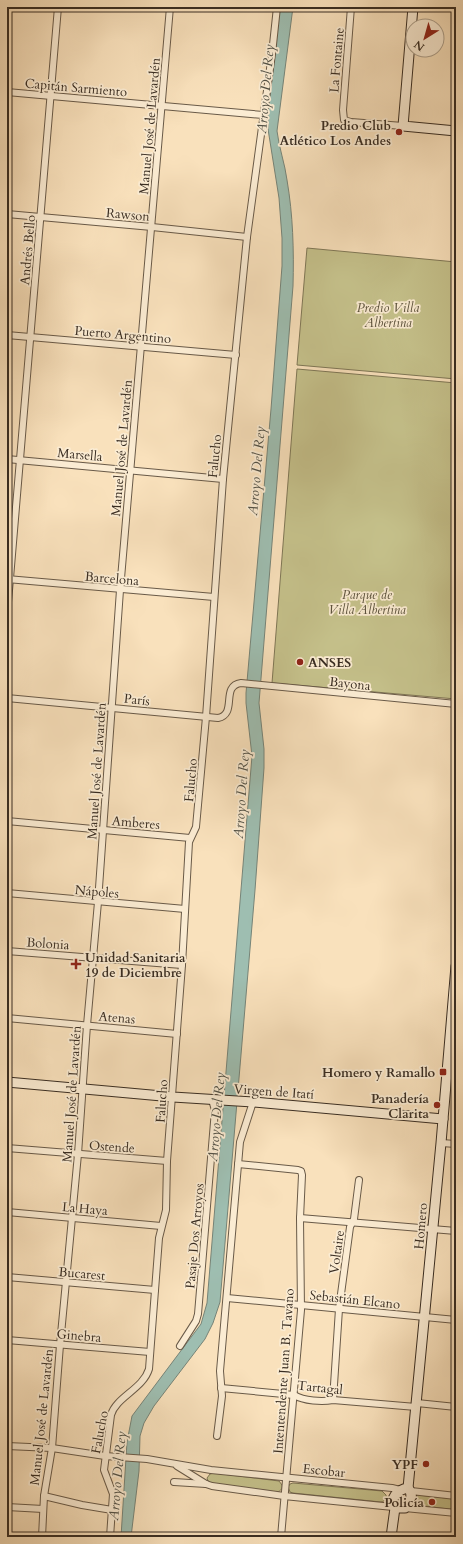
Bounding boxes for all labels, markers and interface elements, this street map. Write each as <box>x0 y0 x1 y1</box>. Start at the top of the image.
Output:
north arrow <box>405 18 445 58</box>
street label: La Fontaine <box>325 27 349 93</box>
text: N <box>411 36 428 54</box>
water label: Arroyo Del Rey <box>252 43 279 136</box>
street label: Manuel José de Lavardén <box>135 56 165 195</box>
street label: Capitán Sarmiento <box>24 75 128 101</box>
place label: Predio Club Atlético Los Andes <box>279 117 391 150</box>
marker: Predio Club Atlético Los Andes <box>394 127 404 137</box>
street label: Rawson <box>105 204 151 226</box>
street label: Andrés Bello <box>16 214 40 286</box>
park label: Predio Villa Albertina <box>357 299 419 332</box>
street label: Puerto Argentino <box>74 322 172 348</box>
street label: Manuel José de Lavardén <box>107 378 137 517</box>
water label: Arroyo Del Rey <box>243 425 270 518</box>
street label: Falucho <box>204 434 226 479</box>
street label: Marsella <box>57 444 104 466</box>
street label: Barcelona <box>84 568 140 590</box>
park label: Parque de Villa Albertina <box>328 586 406 619</box>
place label: ANSES <box>308 654 351 672</box>
marker: ANSES <box>295 657 305 667</box>
street label: Bayona <box>328 673 372 695</box>
street label: París <box>123 690 151 710</box>
street label: Manuel José de Lavardén <box>83 701 111 840</box>
water label: Arroyo Del Rey <box>229 748 254 840</box>
street label: Falucho <box>180 758 202 803</box>
street label: Amberes <box>111 812 161 834</box>
street label: Nápoles <box>74 881 120 903</box>
street label: Bolonia <box>26 934 70 954</box>
place label: Unidad Sanitaria 19 de Diciembre <box>85 949 186 982</box>
marker: Unidad Sanitaria 19 de Diciembre <box>70 958 82 970</box>
street label: Atenas <box>98 1007 136 1029</box>
street label: Manuel José de Lavardén <box>58 1024 86 1163</box>
place label: Homero y Ramallo <box>322 1064 435 1082</box>
marker: Homero y Ramallo <box>438 1067 448 1077</box>
water label: Arroyo Del Rey <box>203 1071 230 1164</box>
street label: Falucho <box>152 1079 172 1123</box>
street label: Virgen de Itatí <box>233 1080 315 1104</box>
place label: Panadería Clarita <box>371 1090 430 1123</box>
marker: Panadería Clarita <box>432 1100 442 1110</box>
street label: Ostende <box>88 1136 135 1158</box>
street label: Pasaje Dos Arroyos <box>181 1183 209 1290</box>
street label: La Haya <box>61 1198 109 1220</box>
street label: Homero <box>410 1202 432 1250</box>
street label: Voltaire <box>325 1229 349 1275</box>
street label: Bucarest <box>58 1263 106 1285</box>
street label: Sebastián Elcano <box>309 1286 401 1314</box>
street label: Intentendente Juan B. Tavano <box>269 1288 299 1454</box>
street label: Ginebra <box>56 1325 102 1347</box>
street label: Manuel José de Lavardén <box>26 1347 58 1486</box>
street label: Tartagal <box>296 1377 344 1399</box>
street label: Falucho <box>87 1409 113 1455</box>
water label: Arroyo Del Rey <box>104 1430 131 1523</box>
place label: YPF <box>392 1456 418 1474</box>
marker: YPF <box>421 1459 431 1469</box>
street label: Escobar <box>302 1460 346 1482</box>
place label: Policía <box>384 1494 425 1512</box>
marker: Policía <box>427 1497 437 1507</box>

